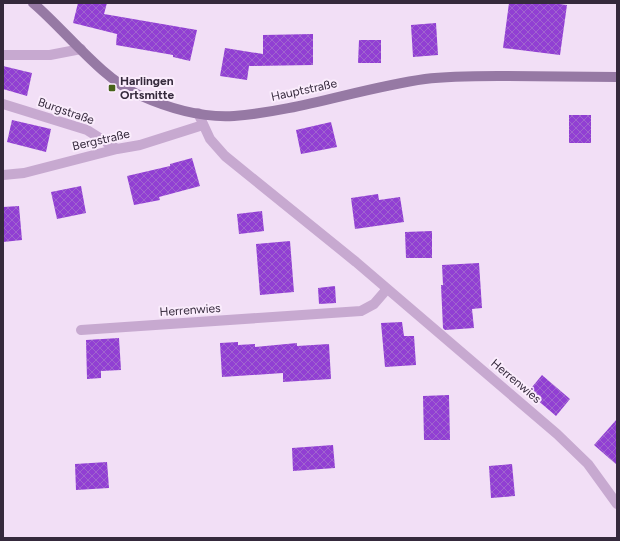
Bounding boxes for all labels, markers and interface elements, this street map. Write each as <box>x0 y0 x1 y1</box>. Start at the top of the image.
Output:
place label: Harlingen Ortsmitte <box>120 74 175 102</box>
street label: Hauptstraße <box>270 76 339 104</box>
marker: Harlingen Ortsmitte <box>107 83 117 93</box>
street label: Burgstraße <box>36 95 96 127</box>
street label: Bergstraße <box>71 126 132 153</box>
street label: Herrenwies <box>159 301 221 319</box>
street label: Herrenwies <box>488 356 544 406</box>

